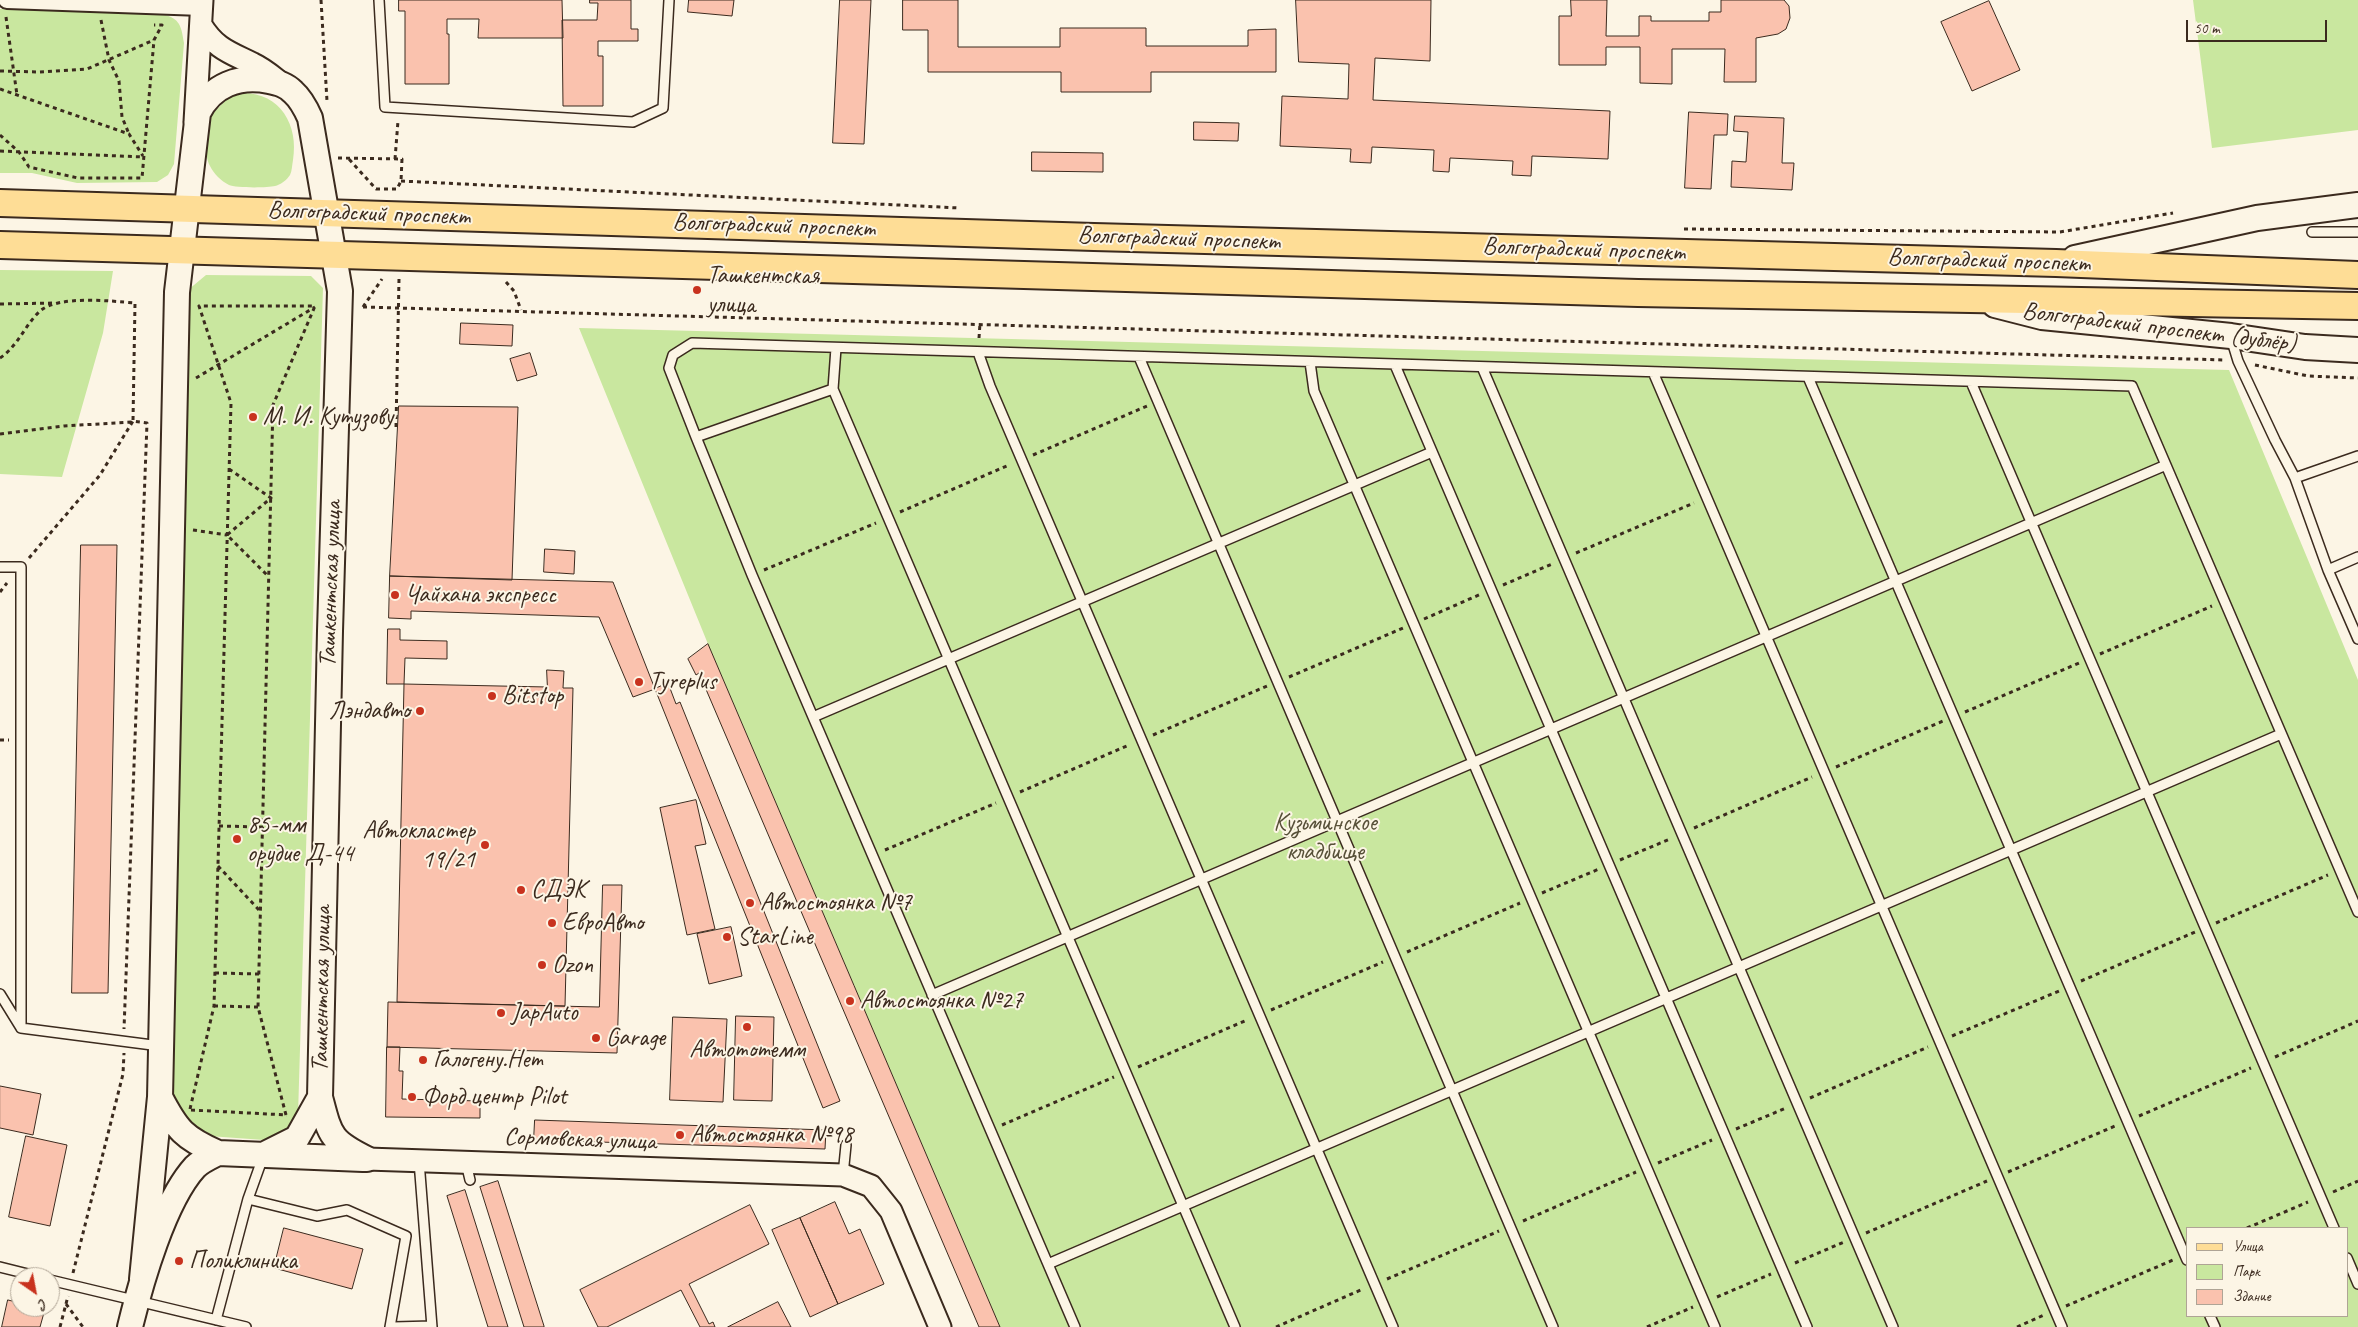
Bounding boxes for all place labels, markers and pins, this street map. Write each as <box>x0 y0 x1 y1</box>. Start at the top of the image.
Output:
place label: Ташкентская улица <box>707 261 819 320</box>
marker: Ташкентская улица <box>691 284 703 296</box>
place label: М. И. Кутузову <box>263 402 393 432</box>
marker: М. И. Кутузову <box>247 411 259 423</box>
place label: Чайхана экспресс <box>405 580 556 610</box>
marker: Чайхана экспресс <box>389 589 401 601</box>
place label: Tyreplus <box>649 667 716 697</box>
marker: Tyreplus <box>633 676 645 688</box>
place label: Bitstop <box>502 681 563 711</box>
marker: Bitstop <box>486 690 498 702</box>
place label: Лэндавто <box>329 696 410 726</box>
marker: Лэндавто <box>414 705 426 717</box>
place label: 85-мм орудие Д-44 <box>247 810 354 869</box>
place label: Автокластер 19/21 <box>362 816 475 875</box>
marker: 85-мм орудие Д-44 <box>231 833 243 845</box>
marker: Автокластер 19/21 <box>479 839 491 851</box>
place label: СДЭК <box>531 875 586 905</box>
marker: СДЭК <box>515 884 527 896</box>
place label: Автостоянка №7 <box>760 888 912 918</box>
marker: Автостоянка №7 <box>744 897 756 909</box>
place label: ЕвроАвто <box>562 908 643 938</box>
marker: ЕвроАвто <box>546 917 558 929</box>
place label: StarLine <box>737 922 813 952</box>
marker: StarLine <box>721 931 733 943</box>
place label: Ozon <box>552 950 593 980</box>
marker: Ozon <box>536 959 548 971</box>
place label: Автостоянка №27 <box>860 986 1023 1016</box>
marker: Автостоянка №27 <box>844 995 856 1007</box>
place label: JapAuto <box>511 998 578 1028</box>
marker: JapAuto <box>495 1007 507 1019</box>
marker: Автототемм <box>741 1021 753 1033</box>
place label: Garage <box>606 1023 665 1053</box>
marker: Garage <box>590 1032 602 1044</box>
place label: Автототемм <box>689 1035 805 1065</box>
place label: Галогену.Нет <box>433 1045 542 1075</box>
marker: Галогену.Нет <box>417 1054 429 1066</box>
place label: Форд центр Pilot <box>422 1082 566 1112</box>
marker: Форд центр Pilot <box>406 1091 418 1103</box>
place label: Автостоянка №98 <box>690 1120 853 1150</box>
marker: Автостоянка №98 <box>674 1129 686 1141</box>
place label: Поликлиника <box>189 1246 297 1276</box>
marker: Поликлиника <box>173 1255 185 1267</box>

